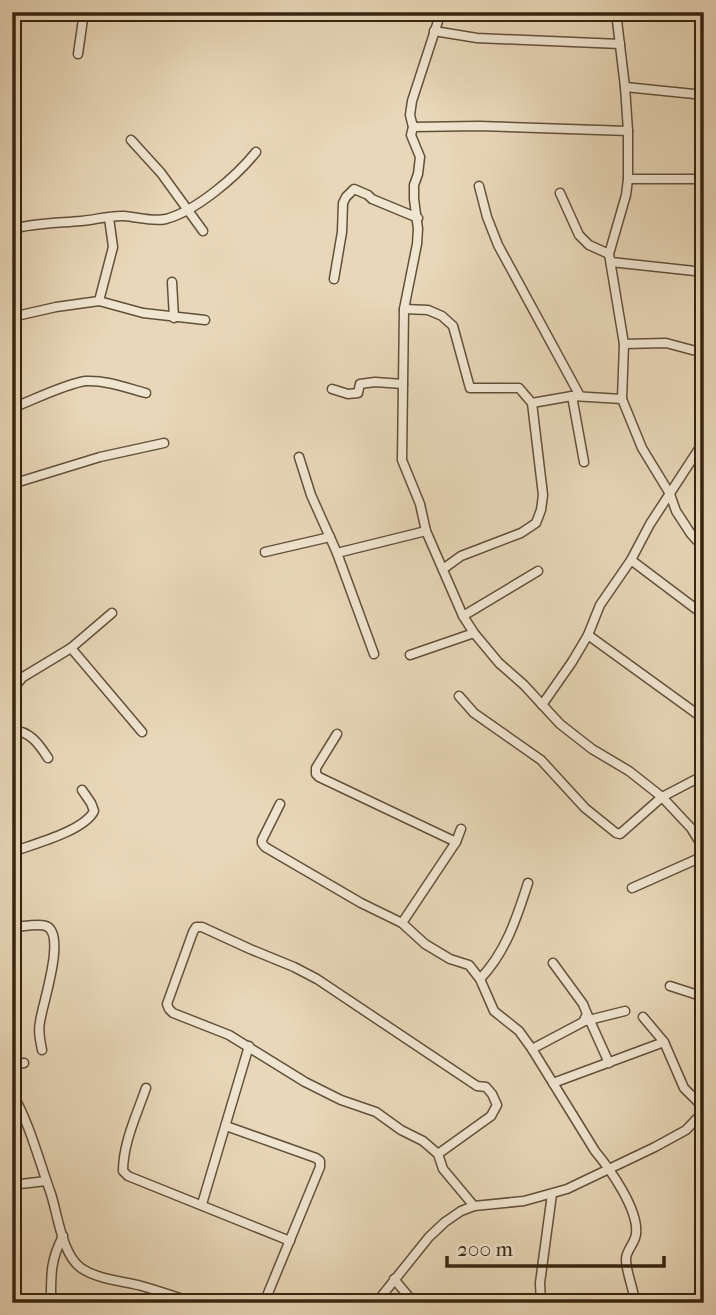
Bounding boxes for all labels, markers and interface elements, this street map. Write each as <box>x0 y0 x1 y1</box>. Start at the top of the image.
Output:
scale bar <box>447 1224 664 1268</box>
text: 200 m <box>457 1237 513 1261</box>

